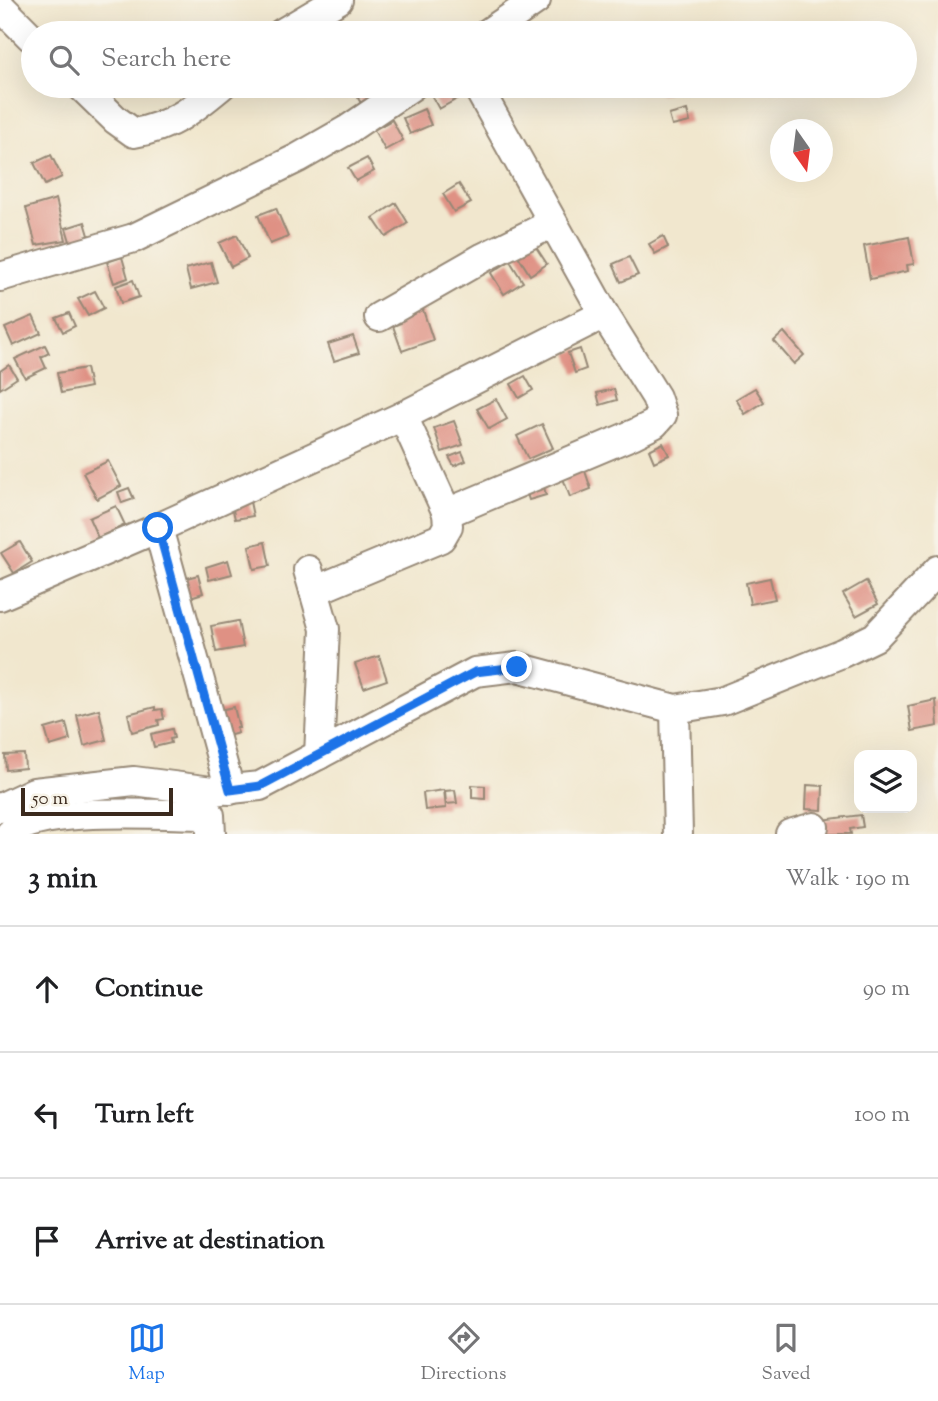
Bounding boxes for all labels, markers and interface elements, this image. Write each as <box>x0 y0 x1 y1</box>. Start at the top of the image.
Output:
search box <box>21 21 917 98</box>
icon: search <box>45 41 83 79</box>
text: Search here <box>101 41 231 78</box>
north arrow <box>770 119 833 182</box>
route start <box>142 512 173 543</box>
route end <box>501 651 532 682</box>
map controls <box>854 750 917 813</box>
button: layers <box>854 750 917 813</box>
scale bar <box>21 785 173 817</box>
text: 50 m <box>32 786 68 813</box>
text: 3 min <box>28 858 98 901</box>
text: Walk · 190 m <box>786 863 910 896</box>
icon: ahead <box>28 970 66 1008</box>
text: Continue <box>95 971 203 1008</box>
text: 90 m <box>863 973 910 1006</box>
icon: left <box>28 1096 66 1134</box>
text: Turn left <box>95 1097 194 1134</box>
text: 100 m <box>854 1099 910 1132</box>
icon: arrive <box>28 1222 66 1260</box>
text: Arrive at destination <box>95 1223 325 1260</box>
tab: Map <box>128 1319 166 1388</box>
tab: Directions <box>421 1319 506 1388</box>
tab: Saved <box>762 1319 810 1388</box>

